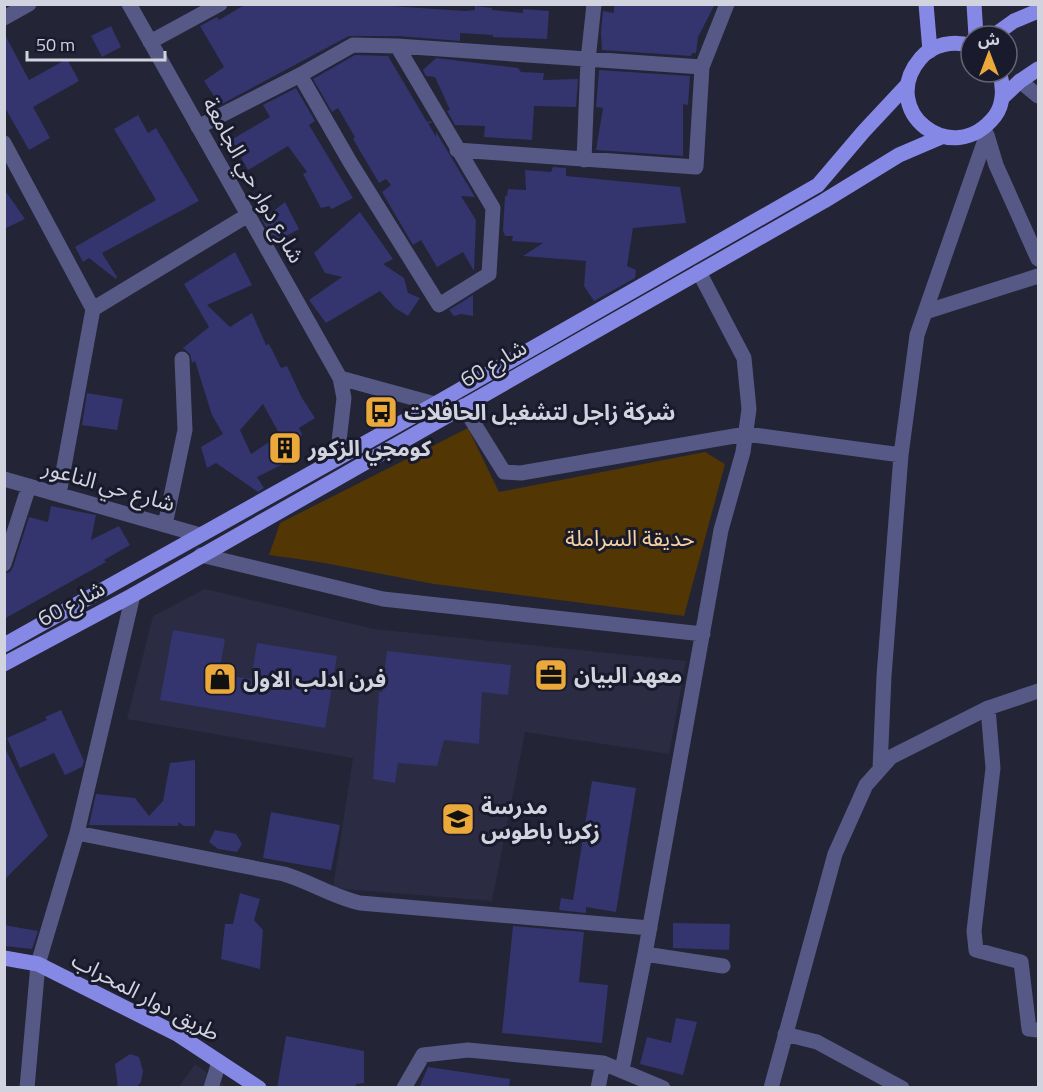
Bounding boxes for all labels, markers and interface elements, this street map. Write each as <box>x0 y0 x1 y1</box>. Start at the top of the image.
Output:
scale bar <box>27 24 165 62</box>
north arrow <box>959 24 1019 84</box>
text: ش <box>978 27 1000 51</box>
text: 50 m <box>36 31 75 58</box>
street label: شارع دوار حي الجامعة <box>194 91 314 269</box>
street label: شارع 60 <box>453 330 533 396</box>
bus stop icon: شركة زاجل لتشغيل الحافلات <box>363 394 399 430</box>
place label: شركة زاجل لتشغيل الحافلات <box>404 395 675 429</box>
building icon: كومجي الزكور <box>267 430 303 466</box>
place label: كومجي الزكور <box>307 431 432 466</box>
street label: شارع حي الناعور <box>38 450 179 520</box>
park label: حديقة السراملة <box>565 521 695 555</box>
street label: شارع 60 <box>31 571 111 635</box>
office icon: معهد البيان <box>533 657 569 693</box>
place label: معهد البيان <box>574 658 682 692</box>
shop icon: فرن ادلب الاول <box>202 661 238 697</box>
place label: فرن ادلب الاول <box>243 662 386 696</box>
place label: مدرسة زكريا باطوس <box>481 789 600 848</box>
school or university icon: مدرسة زكريا باطوس <box>440 801 476 837</box>
street label: طريق دوار المحراب <box>66 943 226 1049</box>

